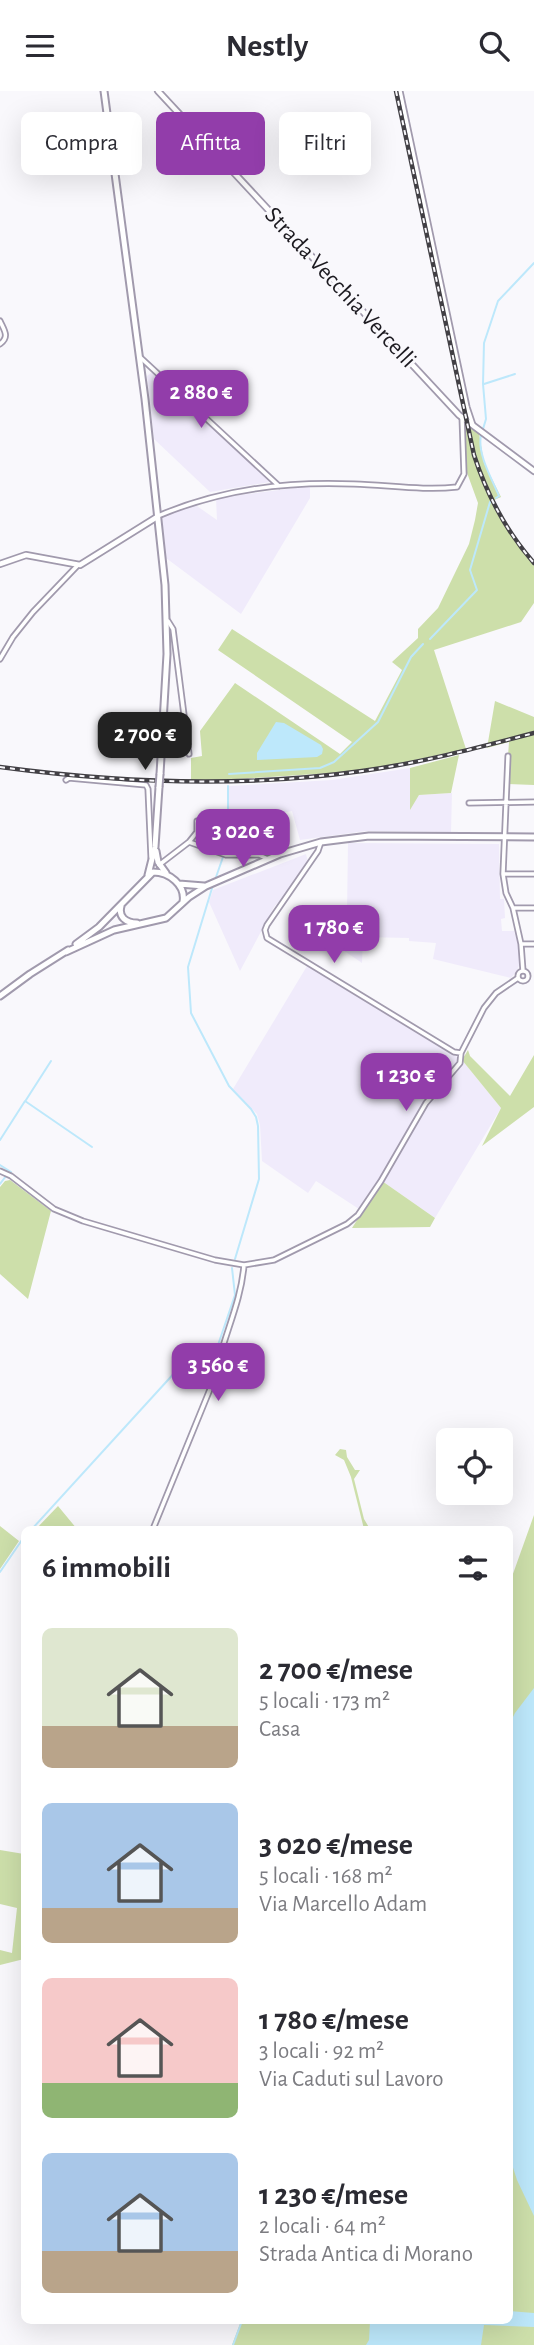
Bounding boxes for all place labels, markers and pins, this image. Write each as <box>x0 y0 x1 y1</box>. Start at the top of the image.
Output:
pin: 2 880 € <box>136 371 266 430</box>
pin: 2 700 € <box>80 713 210 772</box>
pin: 3 020 € <box>178 809 308 869</box>
pin: 1 780 € <box>269 905 399 965</box>
pin: 1 230 € <box>341 1053 471 1113</box>
pin: 3 560 € <box>153 1343 283 1403</box>

